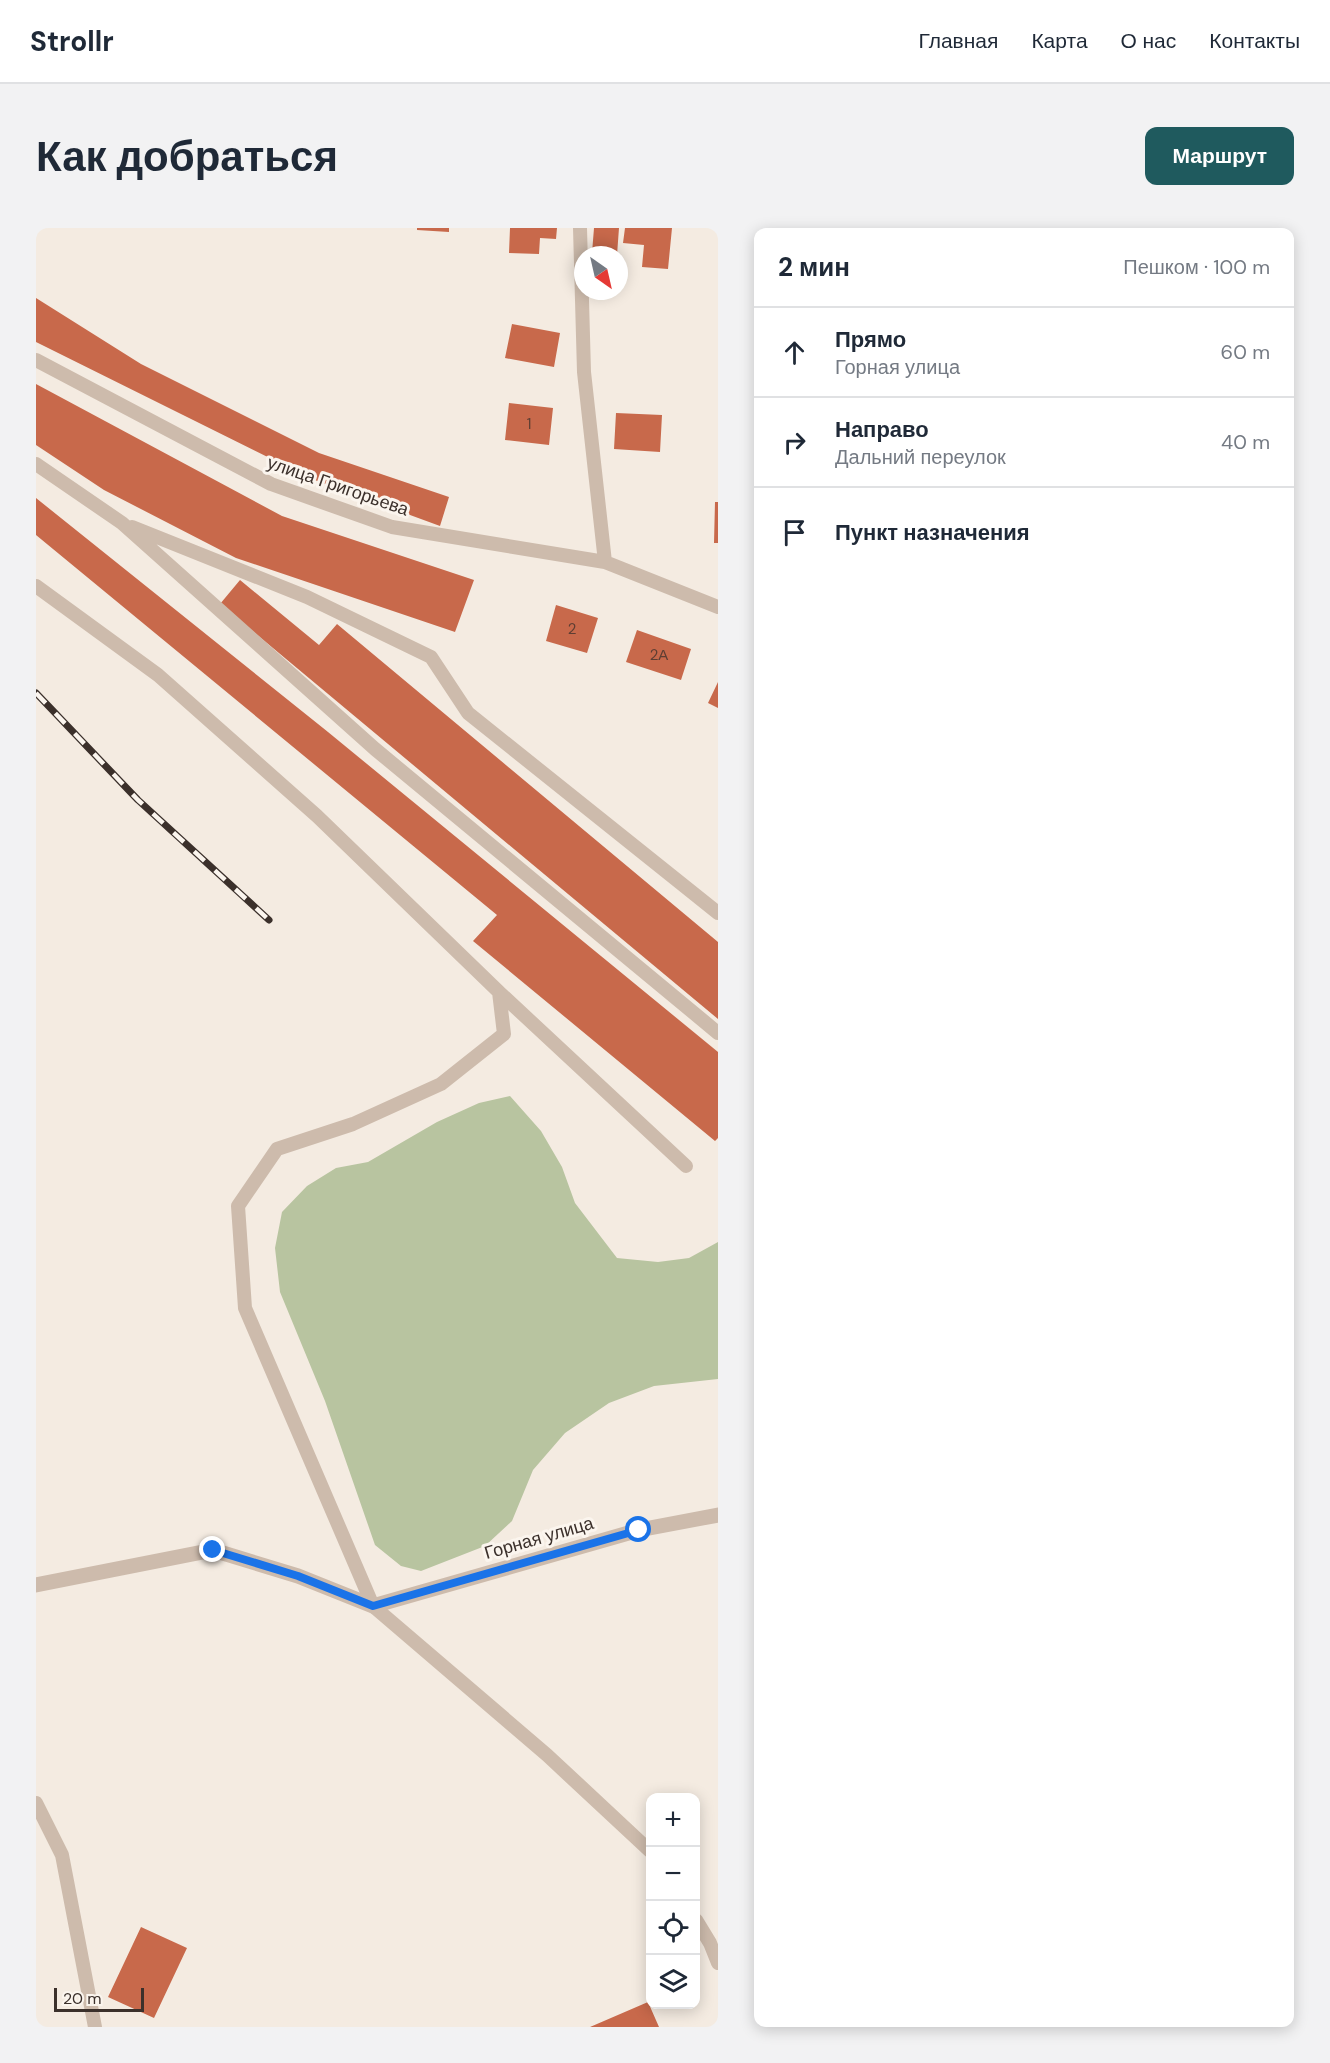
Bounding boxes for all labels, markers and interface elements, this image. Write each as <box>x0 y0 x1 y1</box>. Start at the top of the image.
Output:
text: Strollr <box>30 23 114 60</box>
text: Главная <box>918 27 998 55</box>
text: Карта <box>1031 27 1088 55</box>
text: О нас <box>1121 27 1176 55</box>
text: Контакты <box>1209 27 1300 55</box>
button: Маршрут <box>1145 127 1294 185</box>
text: Как добраться <box>36 129 338 184</box>
north arrow <box>574 246 628 300</box>
text: 2 мин <box>778 250 850 284</box>
text: Пешком · 100 m <box>1123 254 1270 280</box>
text: Прямо <box>835 325 906 354</box>
icon: ahead <box>778 336 811 369</box>
text: 60 m <box>1221 339 1270 365</box>
text: Горная улица <box>835 354 960 380</box>
house number: 1 <box>527 414 531 434</box>
text: Направо <box>835 415 929 444</box>
icon: right <box>778 426 811 459</box>
text: 40 m <box>1221 429 1270 455</box>
text: Дальний переулок <box>835 444 1006 470</box>
street label: улица Григорьева <box>264 451 413 522</box>
icon: arrive <box>778 516 811 549</box>
text: Пункт назначения <box>835 518 1030 547</box>
house number: 2 <box>568 619 576 639</box>
house number: 2А <box>650 645 668 665</box>
street label: Горная улица <box>482 1511 597 1565</box>
route start <box>625 1516 651 1542</box>
route end <box>199 1536 225 1562</box>
map controls <box>646 1793 700 2009</box>
button: + <box>646 1793 700 1847</box>
button: − <box>646 1847 700 1901</box>
button: locate <box>646 1901 700 1955</box>
button: layers <box>646 1955 700 2009</box>
scale bar <box>54 1985 144 2012</box>
text: 20 m <box>63 1988 102 2009</box>

